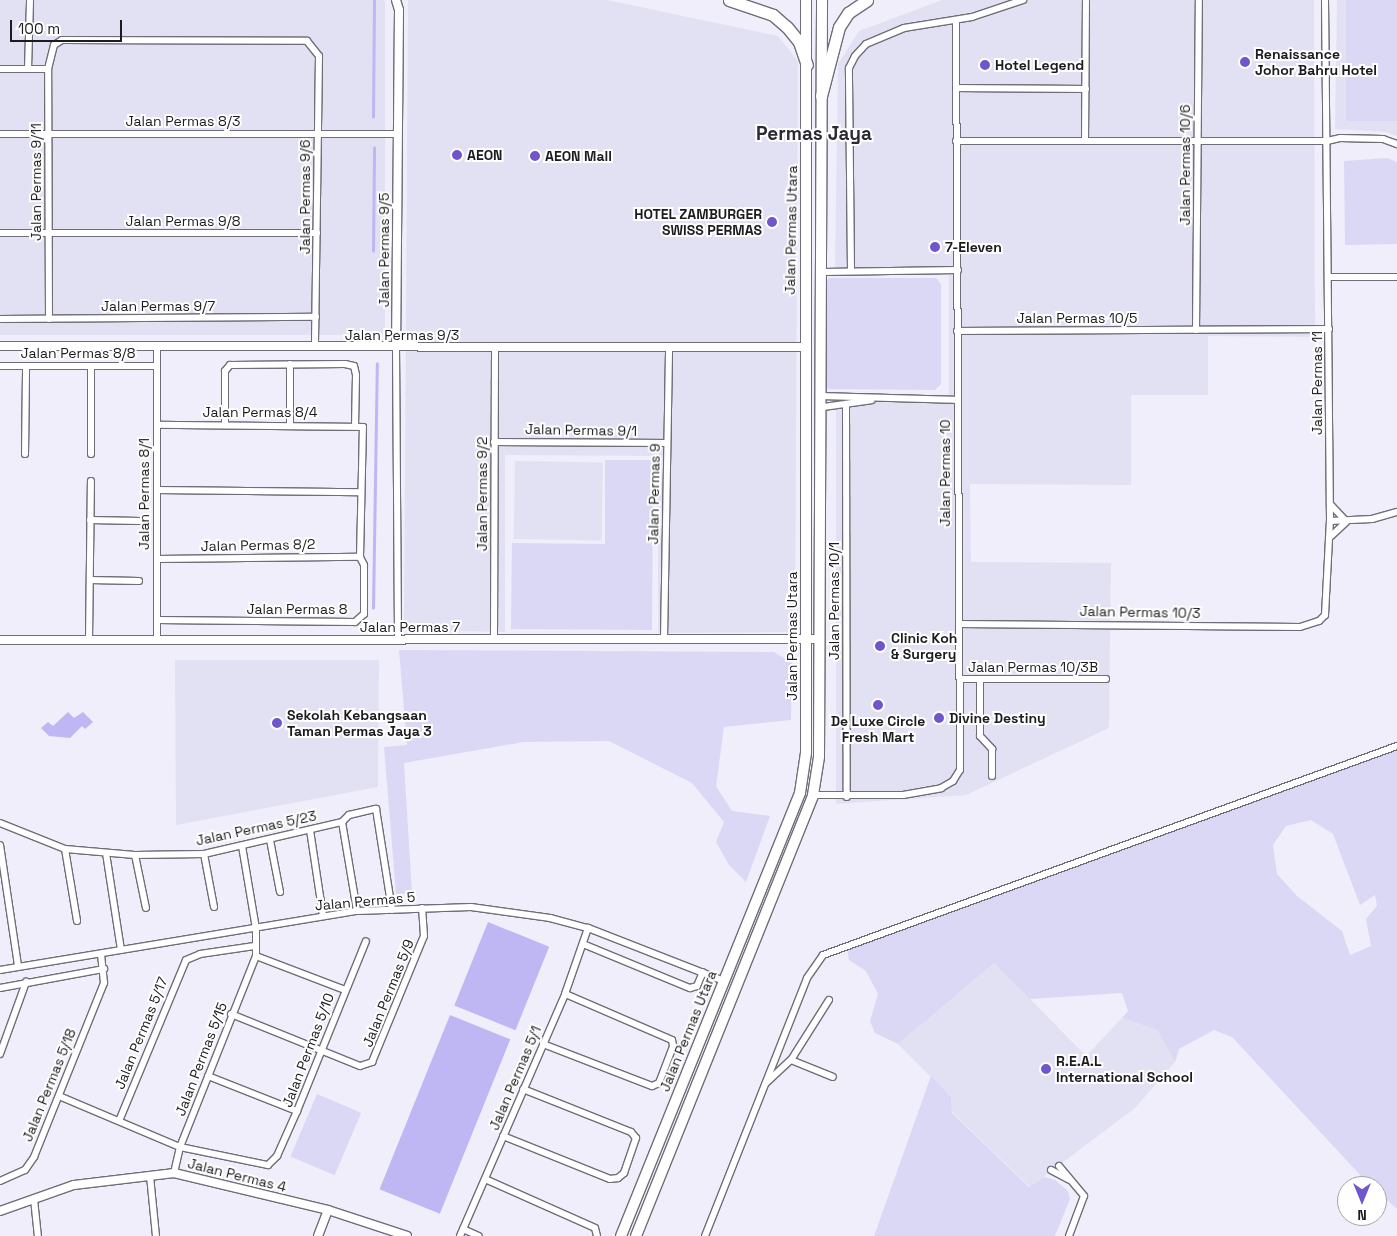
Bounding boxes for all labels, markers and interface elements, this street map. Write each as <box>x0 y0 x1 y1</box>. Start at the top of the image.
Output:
scale bar <box>12 10 125 42</box>
text: 100 m <box>18 19 60 38</box>
place label: Renaissance Johor Bahru Hotel <box>1255 46 1377 78</box>
marker: Renaissance Johor Bahru Hotel <box>1239 56 1251 68</box>
place label: Hotel Legend <box>995 57 1084 73</box>
marker: Hotel Legend <box>979 59 991 71</box>
street label: Jalan Permas 10/6 <box>1177 104 1193 226</box>
street label: Jalan Permas 8/3 <box>126 113 240 129</box>
street label: Jalan Permas 9/11 <box>28 123 44 241</box>
district label: Permas Jaya <box>756 123 872 145</box>
street label: Jalan Permas 9/6 <box>297 140 313 254</box>
place label: AEON <box>467 147 502 163</box>
place label: AEON Mall <box>545 148 612 164</box>
marker: AEON <box>451 149 463 161</box>
marker: AEON Mall <box>529 150 541 162</box>
street label: Jalan Permas Utara <box>781 165 801 295</box>
street label: Jalan Permas 9/5 <box>376 193 392 307</box>
place label: HOTEL ZAMBURGER SWISS PERMAS <box>634 206 762 238</box>
street label: Jalan Permas 9/8 <box>126 213 240 229</box>
marker: HOTEL ZAMBURGER SWISS PERMAS <box>766 216 778 228</box>
place label: 7-Eleven <box>945 239 1002 255</box>
marker: 7-Eleven <box>929 241 941 253</box>
street label: Jalan Permas 9/7 <box>101 298 215 314</box>
street label: Jalan Permas 10/5 <box>1017 310 1137 326</box>
street label: Jalan Permas 9/3 <box>345 327 459 343</box>
street label: Jalan Permas 11 <box>1309 331 1325 435</box>
street label: Jalan Permas 8/8 <box>20 345 136 361</box>
street label: Jalan Permas 8/4 <box>202 404 318 420</box>
street label: Jalan Permas 10 <box>937 419 953 527</box>
street label: Jalan Permas 9/1 <box>525 421 637 439</box>
street label: Jalan Permas 9/2 <box>474 437 490 551</box>
street label: Jalan Permas 8/1 <box>136 438 152 550</box>
street label: Jalan Permas 9 <box>645 443 663 545</box>
street label: Jalan Permas 8/2 <box>200 536 316 554</box>
street label: Jalan Permas 10/1 <box>826 542 842 660</box>
street label: Jalan Permas Utara <box>784 571 800 701</box>
street label: Jalan Permas 8 <box>246 601 348 617</box>
street label: Jalan Permas 10/3 <box>1079 603 1201 621</box>
street label: Jalan Permas 7 <box>360 619 460 635</box>
place label: Clinic Koh & Surgery <box>891 630 957 662</box>
marker: Clinic Koh & Surgery <box>873 639 887 653</box>
street label: Jalan Permas 10/3B <box>968 659 1098 675</box>
marker: De Luxe Circle Fresh Mart <box>872 699 884 711</box>
place label: Sekolah Kebangsaan Taman Permas Jaya 3 <box>287 707 432 740</box>
place label: Divine Destiny <box>949 710 1046 726</box>
marker: Divine Destiny <box>933 712 945 724</box>
place label: De Luxe Circle Fresh Mart <box>831 713 925 746</box>
marker: Sekolah Kebangsaan Taman Permas Jaya 3 <box>271 717 283 729</box>
street label: Jalan Permas 5/23 <box>194 807 318 849</box>
street label: Jalan Permas 5 <box>314 888 416 914</box>
street label: Jalan Permas 5/9 <box>359 937 417 1049</box>
street label: Jalan Permas Utara <box>656 968 720 1094</box>
street label: Jalan Permas 5/17 <box>111 974 171 1092</box>
street label: Jalan Permas 5/10 <box>279 991 337 1109</box>
street label: Jalan Permas 5/15 <box>172 1000 230 1118</box>
street label: Jalan Permas 5/1 <box>485 1023 545 1133</box>
street label: Jalan Permas 5/18 <box>19 1026 79 1144</box>
place label: R.E.A.L International School <box>1056 1053 1193 1086</box>
marker: R.E.A.L International School <box>1040 1063 1052 1075</box>
street label: Jalan Permas 4 <box>186 1155 288 1195</box>
north arrow <box>1337 1176 1387 1226</box>
text: N <box>1357 1206 1367 1224</box>

